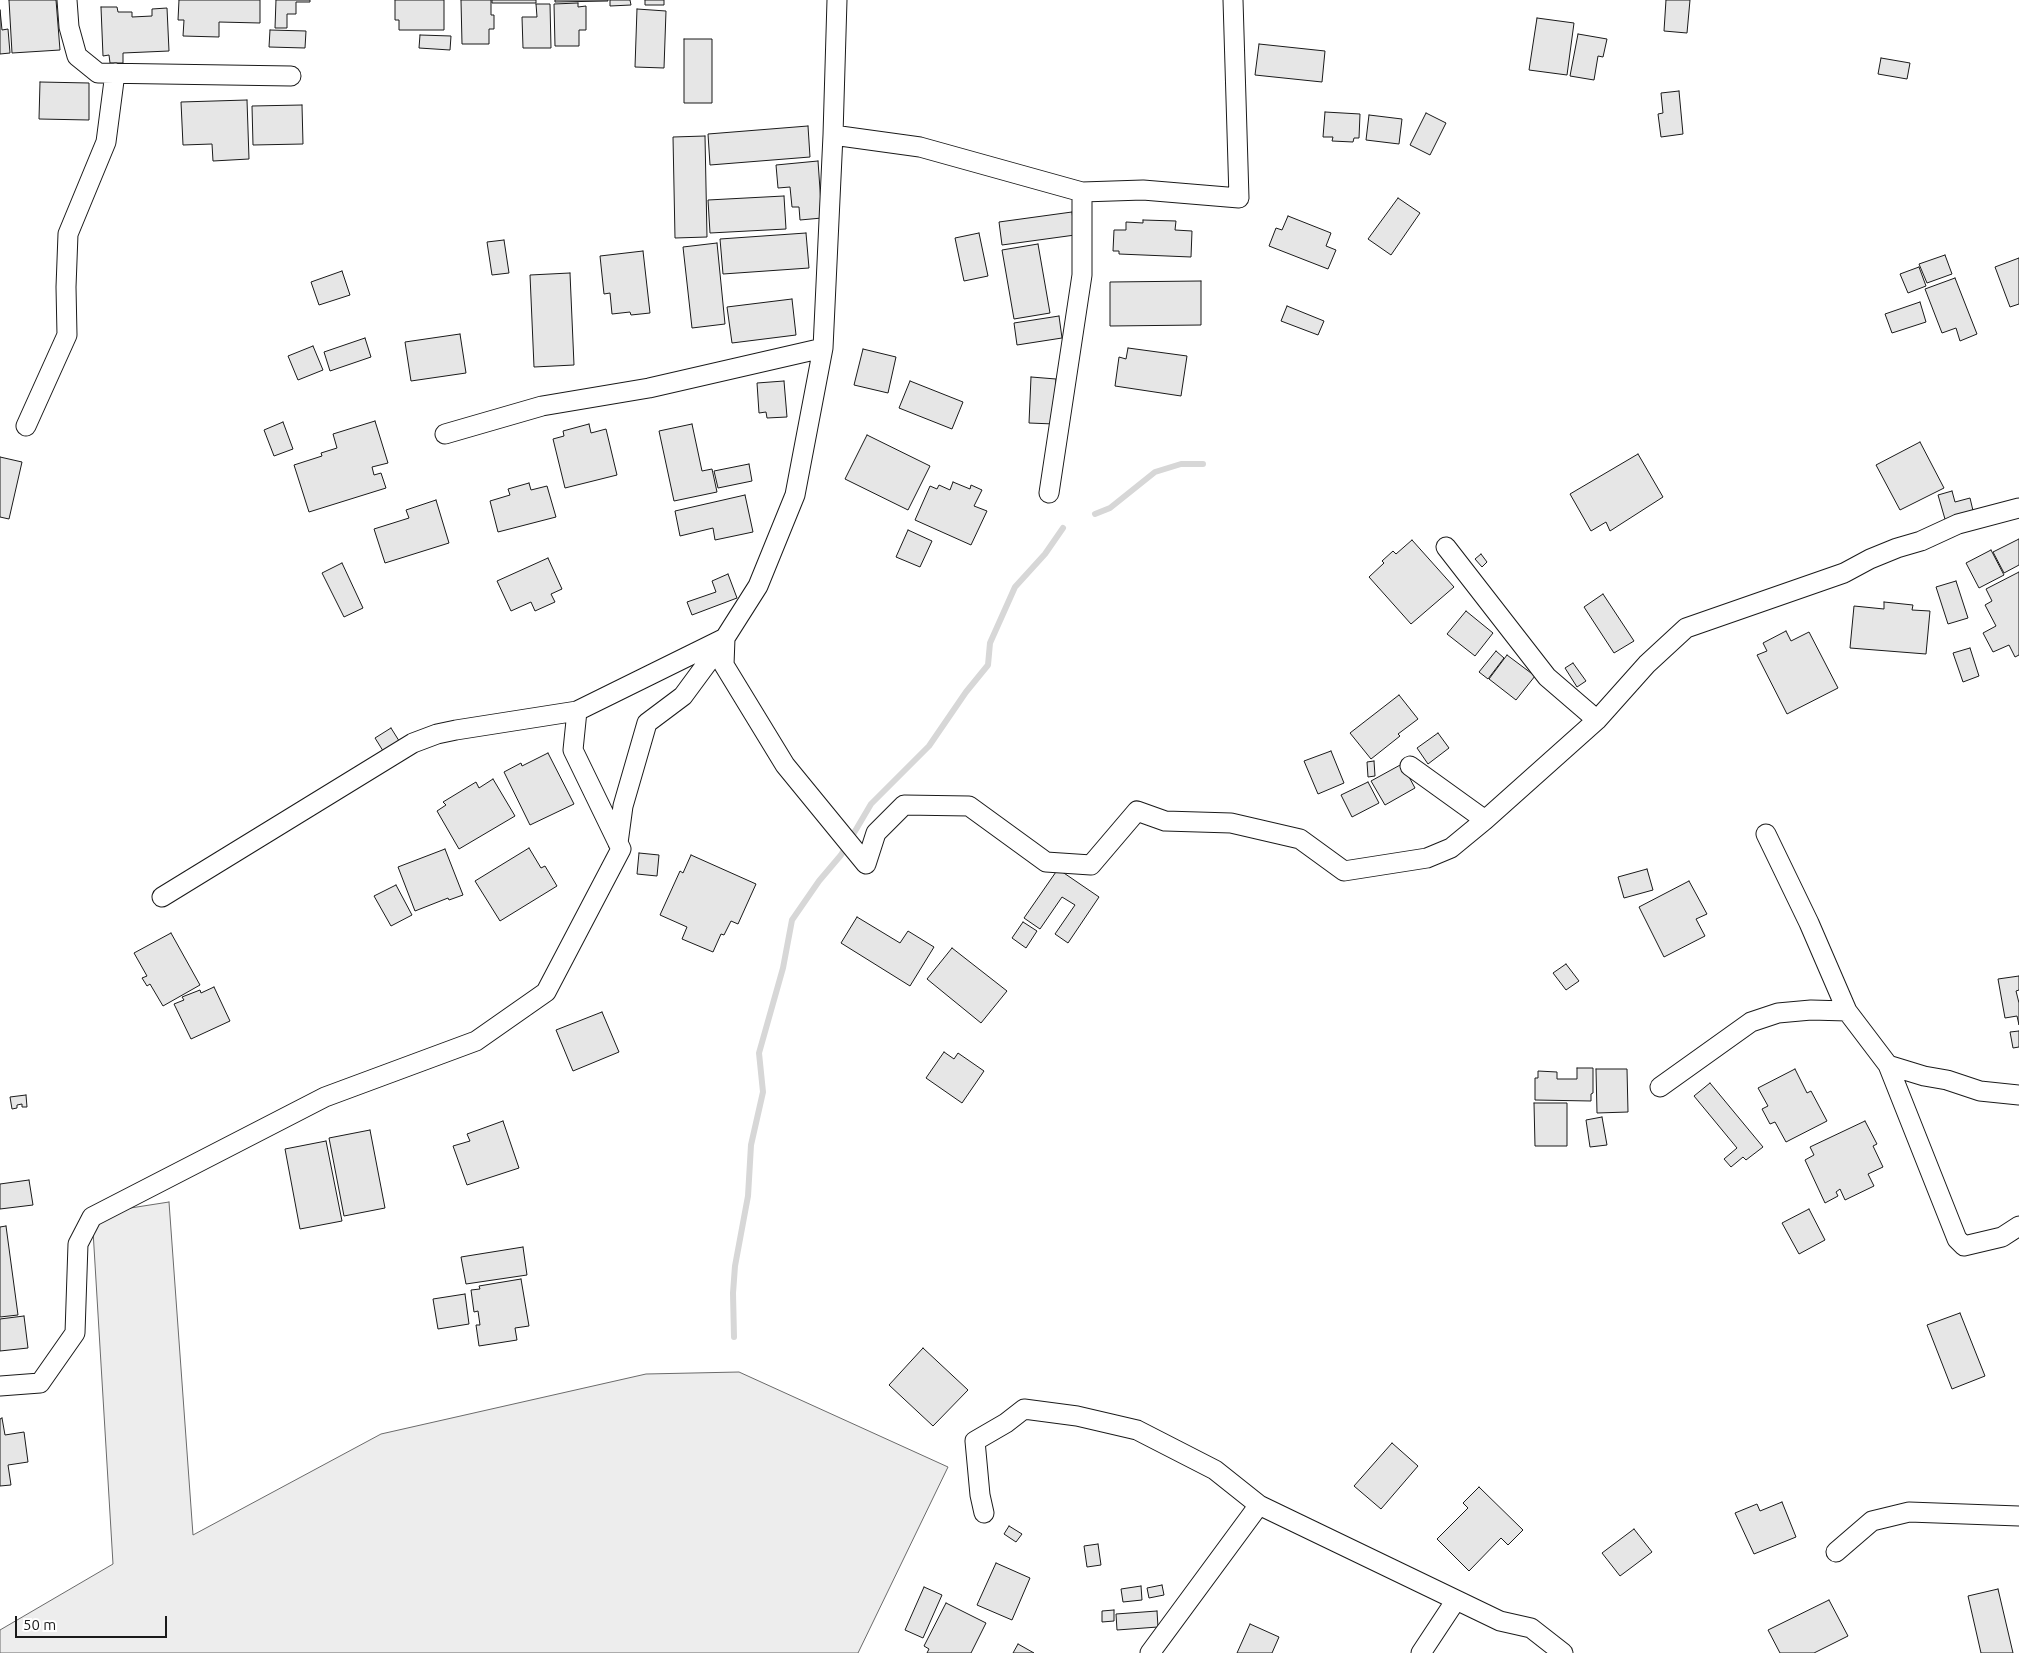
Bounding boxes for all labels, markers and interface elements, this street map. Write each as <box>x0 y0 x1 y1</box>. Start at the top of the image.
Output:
scale bar <box>18 1606 170 1638</box>
text: 50 m <box>23 1616 56 1633</box>

